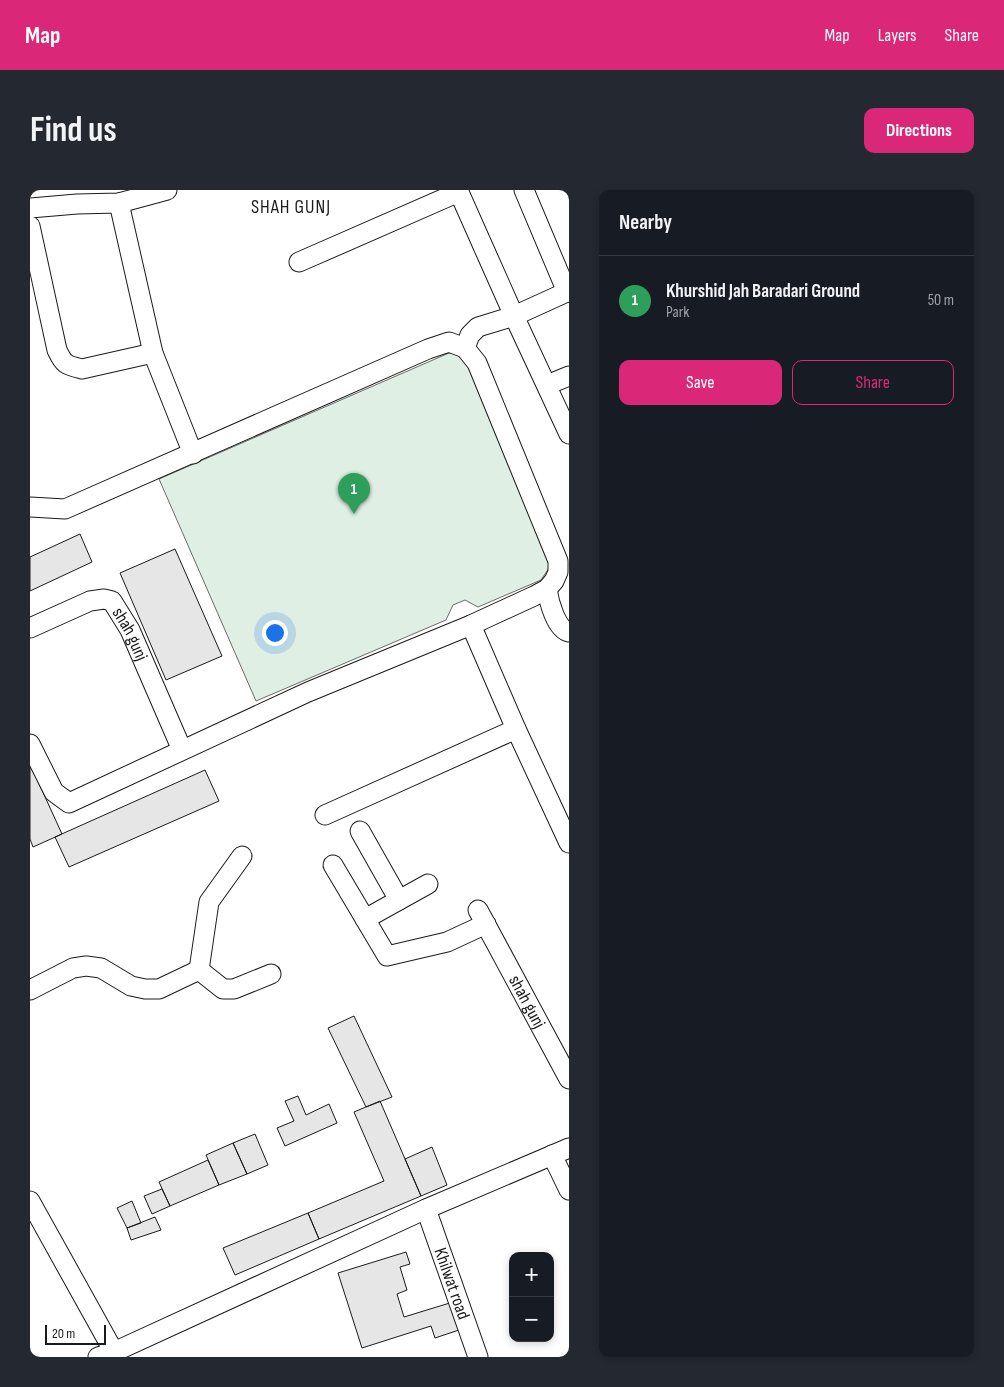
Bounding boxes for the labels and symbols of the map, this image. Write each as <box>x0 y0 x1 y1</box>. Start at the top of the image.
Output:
district label: SHAH GUNJ <box>251 196 331 219</box>
pin: 1 <box>338 473 370 514</box>
street label: shah gunj <box>108 603 153 664</box>
your location <box>262 620 288 646</box>
street label: shah gunj <box>504 971 550 1032</box>
street label: Khilwat road <box>430 1245 474 1322</box>
scale bar <box>45 1322 106 1345</box>

